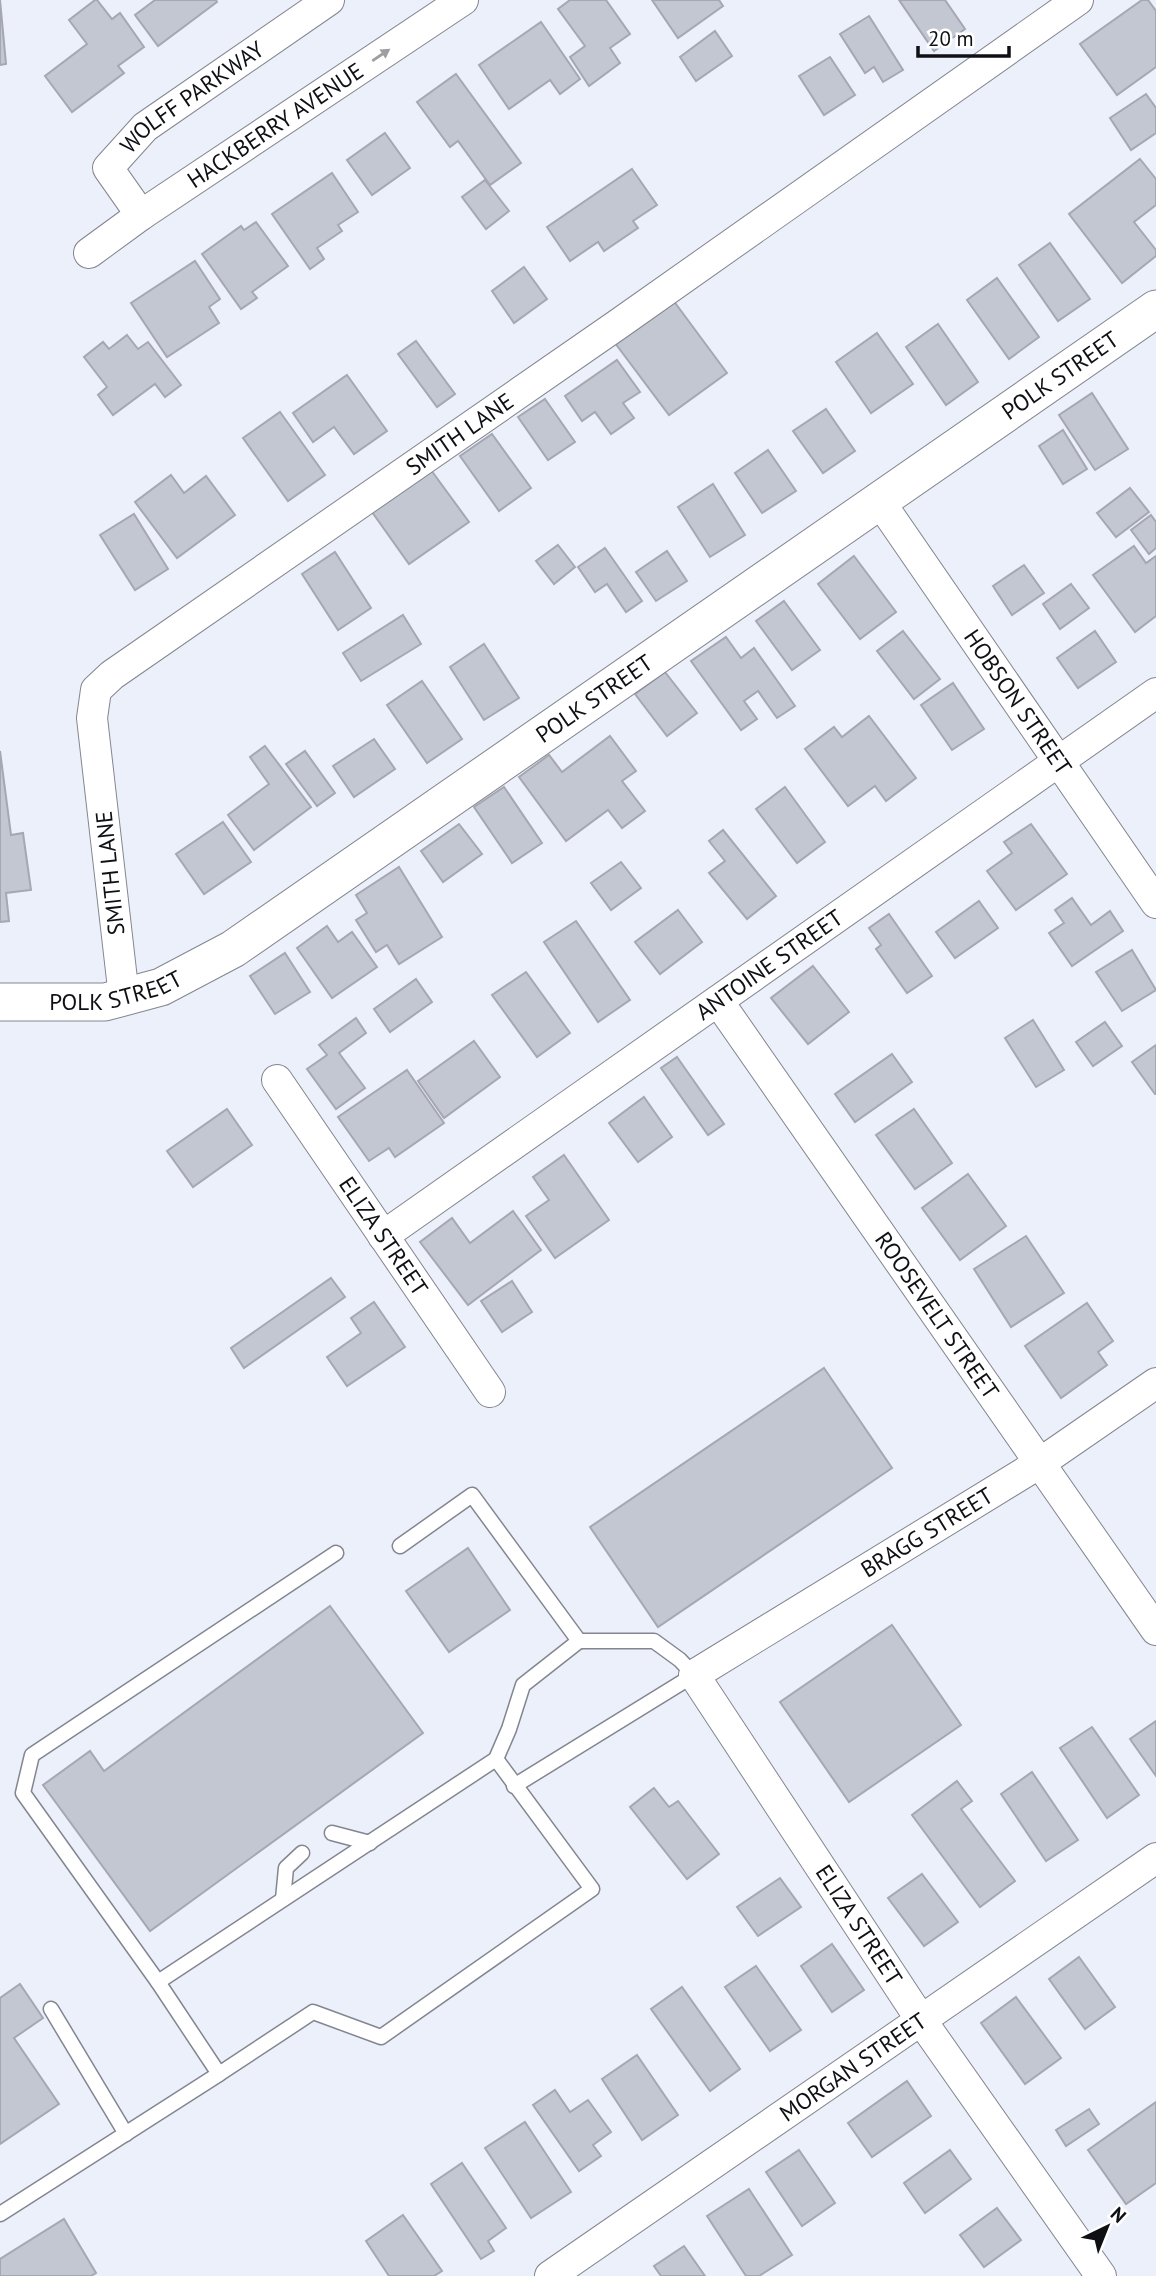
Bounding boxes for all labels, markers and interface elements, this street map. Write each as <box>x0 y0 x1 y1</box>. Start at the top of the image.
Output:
scale bar <box>918 14 1009 58</box>
text: 20 m <box>928 25 974 52</box>
street label: WOLFF PARKWAY <box>113 34 269 159</box>
one-way arrow <box>372 48 390 62</box>
street label: HACKBERRY AVENUE <box>182 56 369 194</box>
street label: POLK STREET <box>996 324 1124 426</box>
street label: SMITH LANE <box>400 386 519 481</box>
street label: HOBSON STREET <box>958 624 1079 780</box>
street label: POLK STREET <box>530 647 658 749</box>
street label: SMITH LANE <box>89 809 130 937</box>
street label: ANTOINE STREET <box>690 903 848 1026</box>
street label: POLK STREET <box>49 963 187 1016</box>
street label: ELIZA STREET <box>333 1171 435 1301</box>
street label: ROOSEVELT STREET <box>869 1226 1006 1404</box>
street label: BRAGG STREET <box>855 1480 998 1583</box>
street label: ELIZA STREET <box>810 1859 909 1991</box>
street label: MORGAN STREET <box>774 2006 932 2127</box>
north arrow <box>1072 2192 1142 2262</box>
text: N <box>1106 2202 1131 2228</box>

